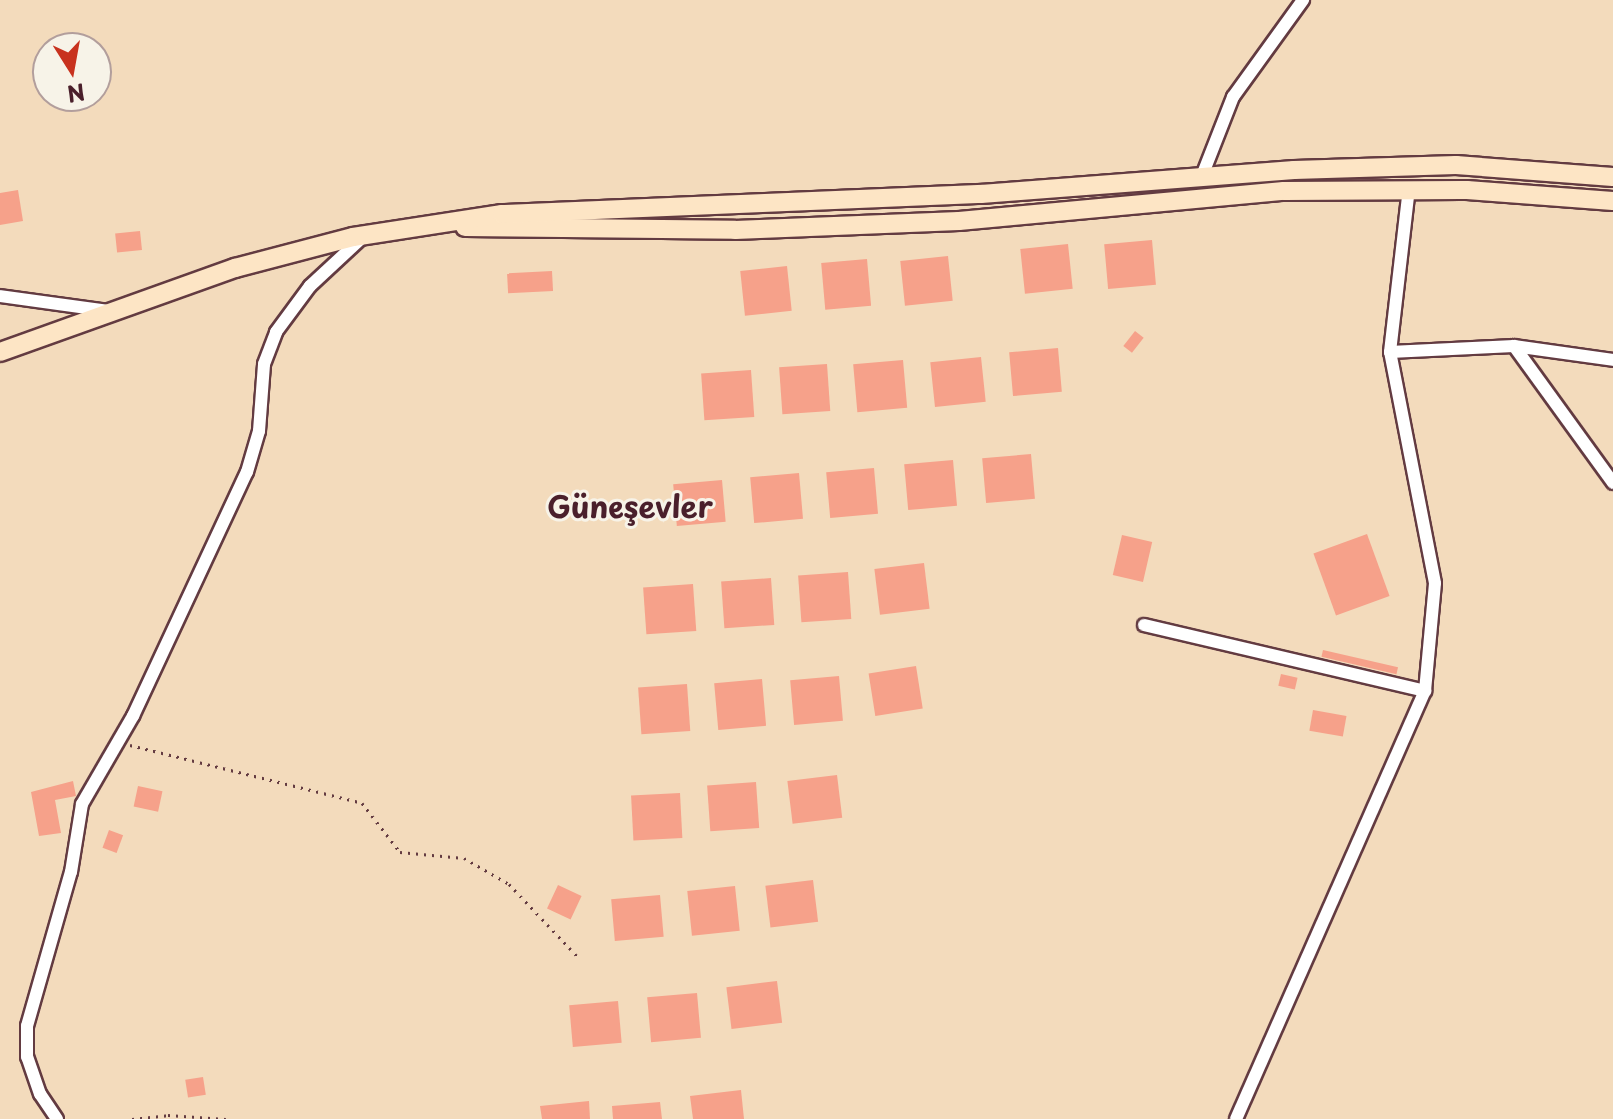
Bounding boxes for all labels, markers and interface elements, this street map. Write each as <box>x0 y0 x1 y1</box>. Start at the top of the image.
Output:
north arrow <box>32 32 112 112</box>
text: N <box>65 76 88 112</box>
district label: Güneşevler <box>547 488 713 524</box>

